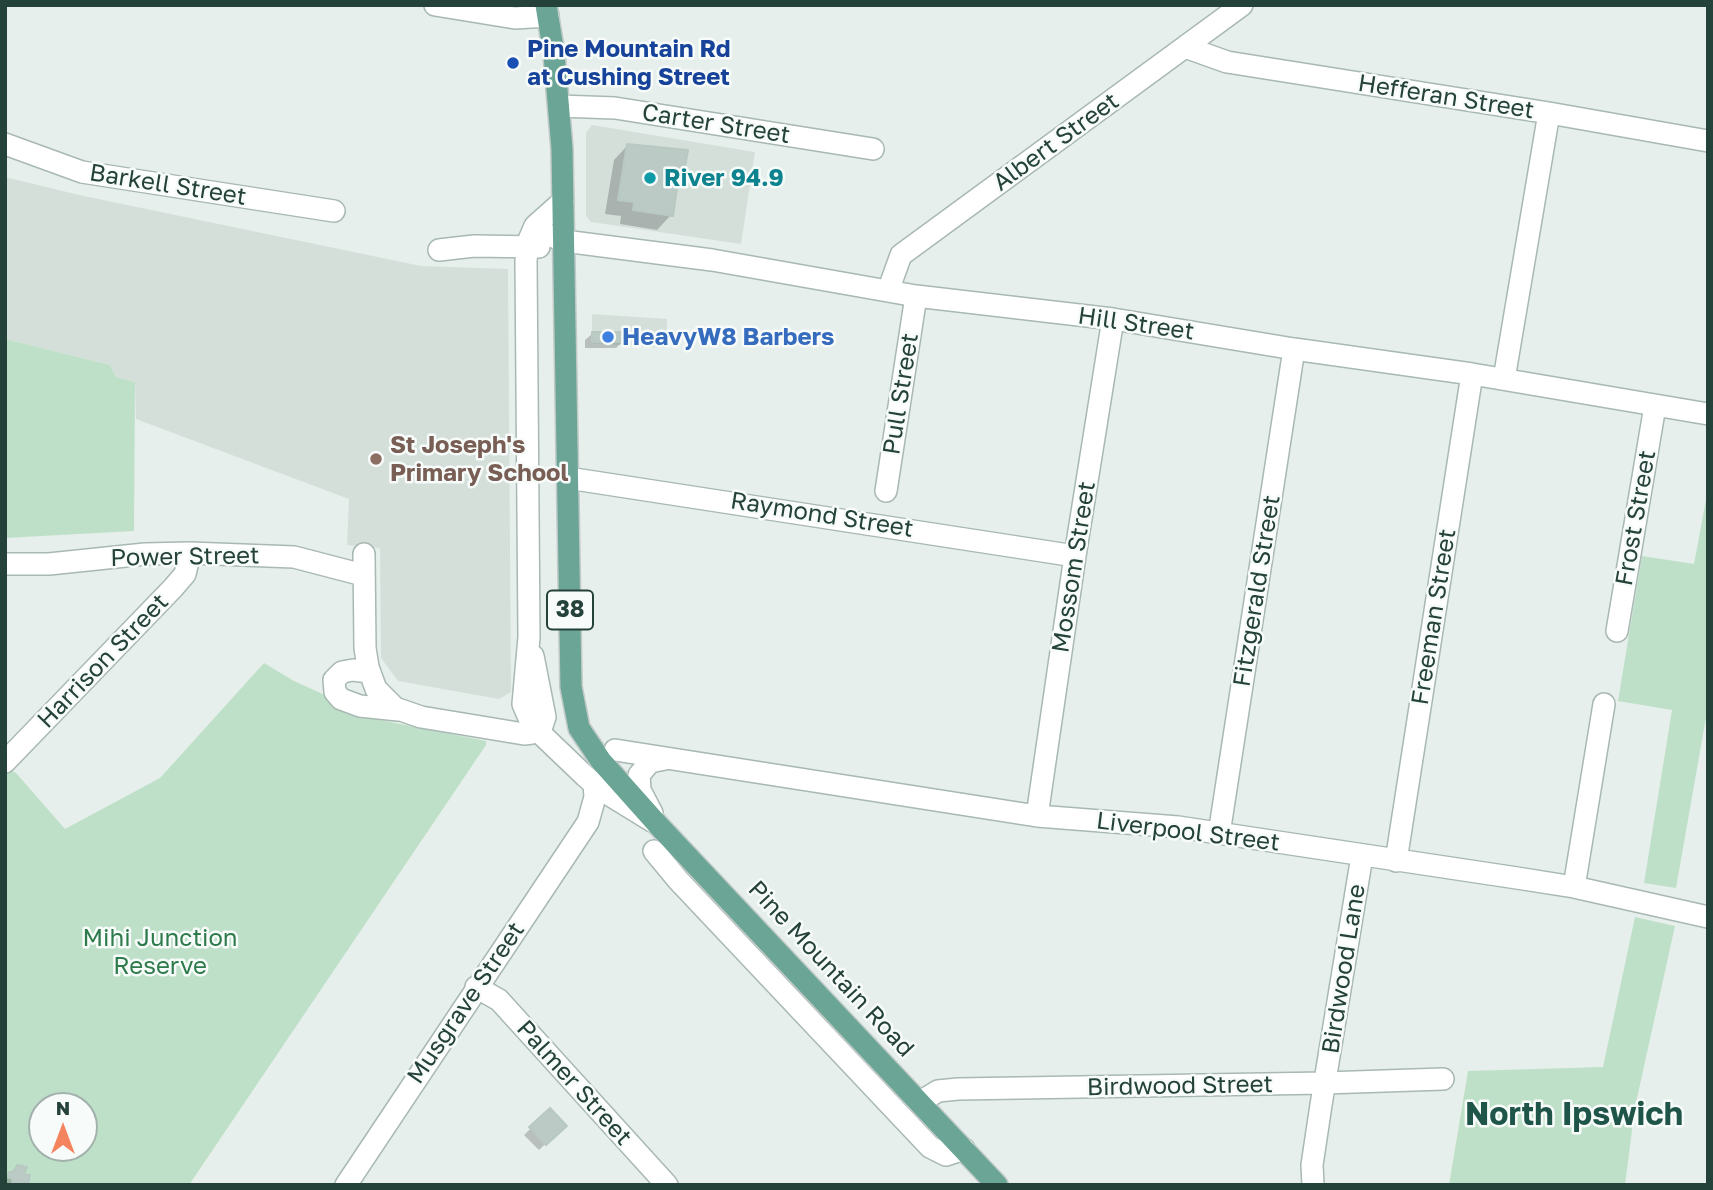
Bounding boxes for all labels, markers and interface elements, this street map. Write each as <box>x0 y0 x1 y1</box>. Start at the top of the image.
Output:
place label: Pine Mountain Rd at Cushing Street <box>527 35 731 91</box>
marker: Pine Mountain Rd at Cushing Street <box>505 55 521 71</box>
street label: Hefferan Street <box>1356 69 1536 125</box>
street label: Albert Street <box>987 87 1125 197</box>
street label: Carter Street <box>640 98 792 150</box>
street label: Barkell Street <box>88 158 248 212</box>
place label: River 94.9 <box>664 164 784 192</box>
marker: River 94.9 <box>642 170 658 186</box>
street label: Hill Street <box>1076 302 1196 346</box>
place label: HeavyW8 Barbers <box>622 323 835 351</box>
marker: HeavyW8 Barbers <box>600 329 616 345</box>
street label: Pull Street <box>877 331 925 457</box>
place label: St Joseph's Primary School <box>390 431 569 487</box>
street label: Frost Street <box>1610 448 1662 588</box>
marker: St Joseph's Primary School <box>368 451 384 467</box>
street label: Mossom Street <box>1046 479 1102 655</box>
street label: Raymond Street <box>728 486 916 544</box>
street label: Fitzgerald Street <box>1228 493 1286 689</box>
street label: Freeman Street <box>1406 527 1462 707</box>
street label: Power Street <box>110 541 260 573</box>
street label: Harrison Street <box>32 588 174 734</box>
road number: 38 <box>547 590 593 630</box>
street label: Liverpool Street <box>1095 806 1281 858</box>
street label: Pine Mountain Road <box>742 875 920 1063</box>
street label: Birdwood Lane <box>1316 882 1372 1056</box>
street label: Musgrave Street <box>401 917 531 1089</box>
park label: Mihi Junction Reserve <box>82 924 238 980</box>
street label: Palmer Street <box>510 1015 638 1151</box>
street label: Birdwood Street <box>1087 1070 1273 1102</box>
north arrow <box>28 1092 98 1162</box>
text: N <box>56 1096 70 1119</box>
district label: North Ipswich <box>1465 1096 1683 1134</box>

